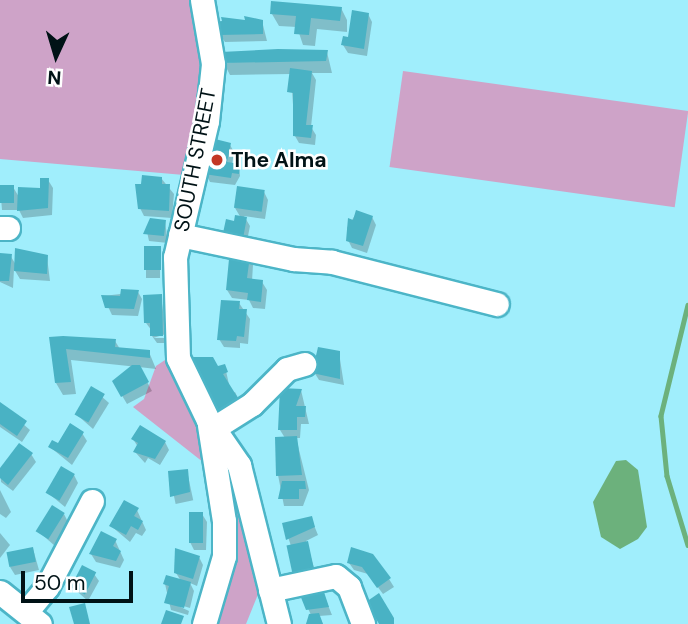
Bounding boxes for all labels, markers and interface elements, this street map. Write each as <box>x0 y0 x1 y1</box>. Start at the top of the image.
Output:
north arrow <box>21 21 91 91</box>
text: N <box>47 64 62 90</box>
street label: SOUTH STREET <box>169 86 221 234</box>
place label: The Alma <box>231 147 327 173</box>
marker: The Alma <box>209 152 225 168</box>
scale bar <box>24 558 136 602</box>
text: 50 m <box>34 569 85 597</box>

